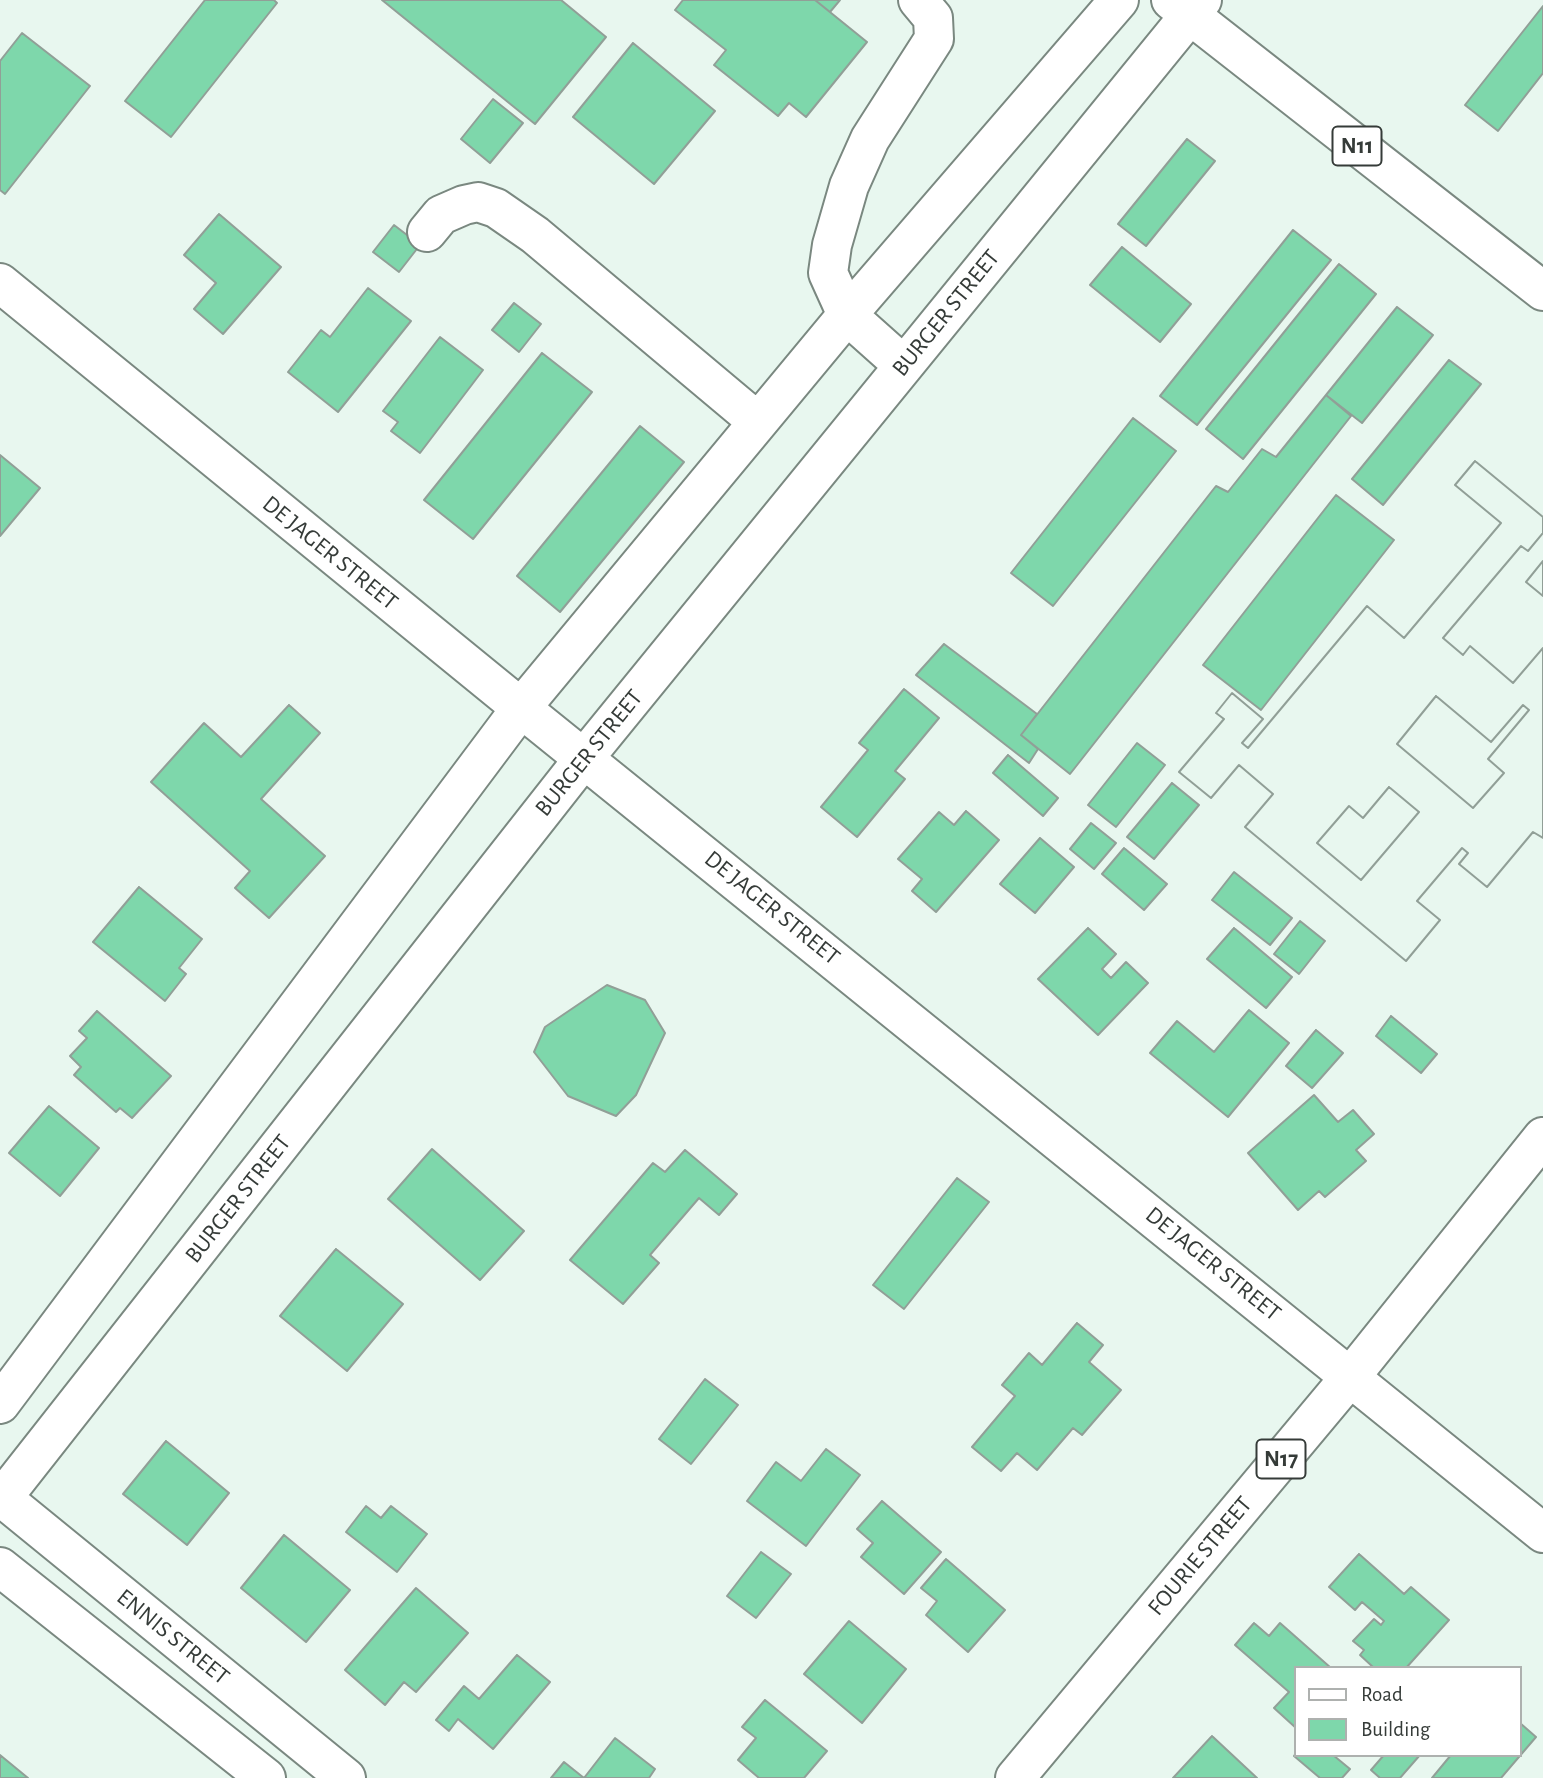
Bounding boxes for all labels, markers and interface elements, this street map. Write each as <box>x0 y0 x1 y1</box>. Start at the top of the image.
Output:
road number: N11 <box>1332 127 1382 166</box>
street label: BURGER STREET <box>886 244 1006 382</box>
street label: DE JAGER STREET <box>256 490 404 616</box>
street label: BURGER STREET <box>529 684 649 822</box>
street label: DE JAGER STREET <box>698 845 846 971</box>
street label: BURGER STREET <box>179 1129 297 1269</box>
street label: DE JAGER STREET <box>1139 1201 1287 1327</box>
road number: N17 <box>1256 1440 1306 1478</box>
street label: FOURIE STREET <box>1142 1490 1258 1622</box>
street label: ENNIS STREET <box>111 1583 235 1691</box>
legend <box>1294 1666 1522 1757</box>
text: Road <box>1361 1684 1403 1705</box>
text: Building <box>1361 1719 1430 1740</box>

